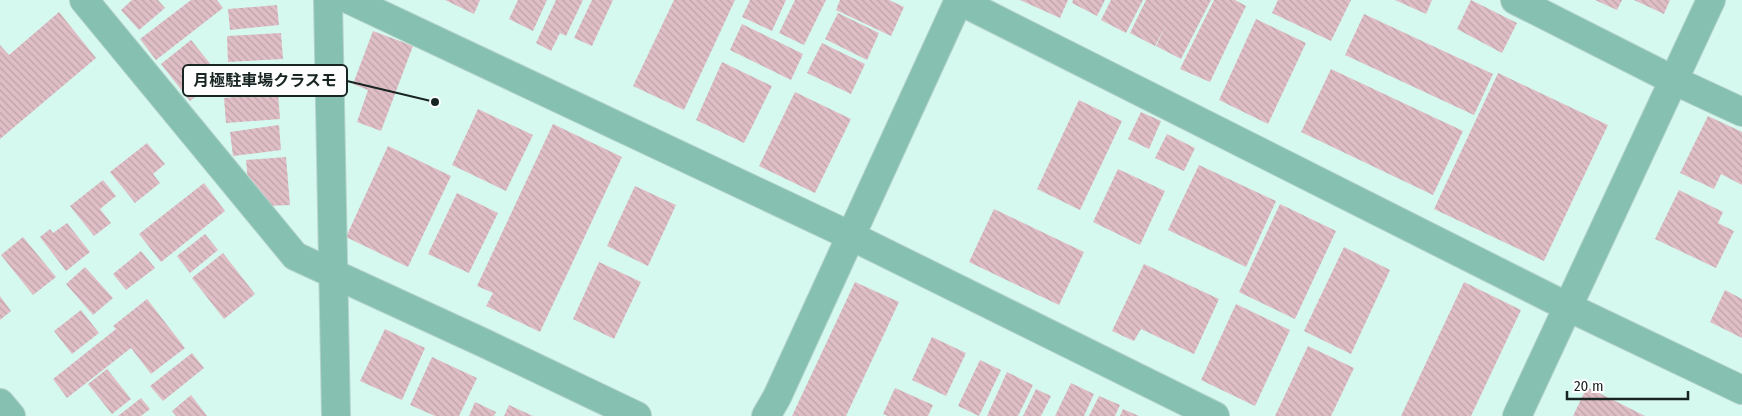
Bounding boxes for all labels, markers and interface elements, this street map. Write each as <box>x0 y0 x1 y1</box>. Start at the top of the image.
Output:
callout: 月極駐車場クラスモ <box>183 65 347 96</box>
text: 月極駐車場クラスモ <box>193 71 337 90</box>
scale bar <box>1567 368 1688 400</box>
text: 20 m <box>1574 377 1604 395</box>

